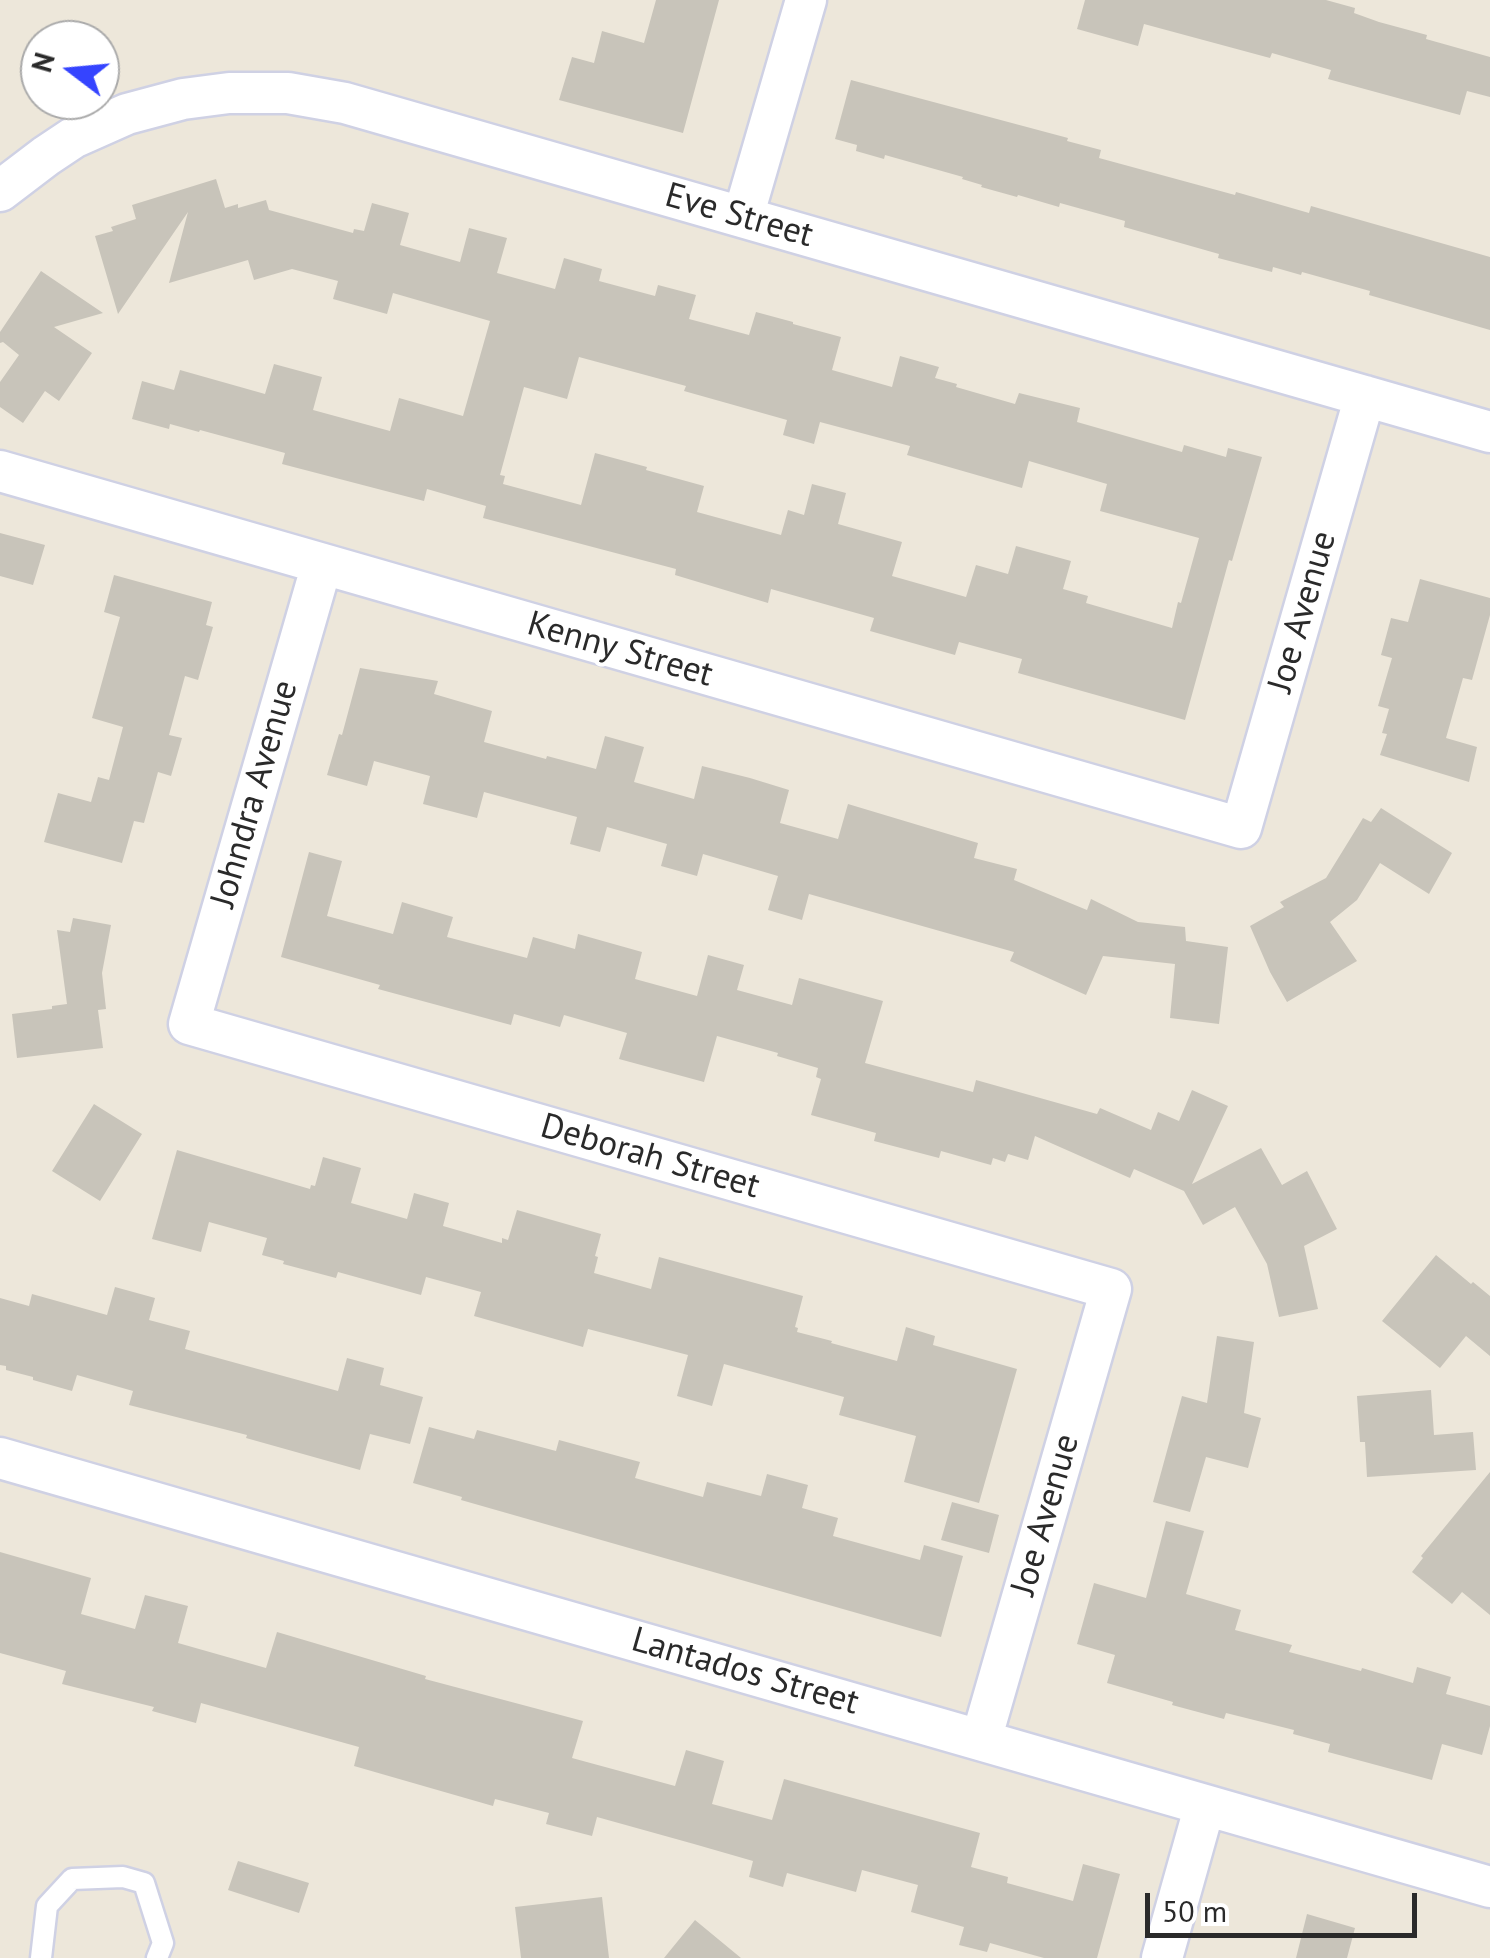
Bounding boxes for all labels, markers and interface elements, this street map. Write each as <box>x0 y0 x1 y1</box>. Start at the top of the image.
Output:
north arrow <box>20 20 120 120</box>
text: N <box>22 48 63 76</box>
street label: Eve Street <box>660 175 818 257</box>
street label: Joe Avenue <box>1260 527 1346 697</box>
street label: Kenny Street <box>523 604 717 696</box>
street label: Johndra Avenue <box>203 676 307 912</box>
street label: Deborah Street <box>536 1106 764 1208</box>
street label: Joe Avenue <box>1003 1430 1089 1600</box>
street label: Lantados Street <box>627 1620 863 1724</box>
scale bar <box>1150 1873 1422 1935</box>
text: 50 m <box>1162 1891 1227 1930</box>

